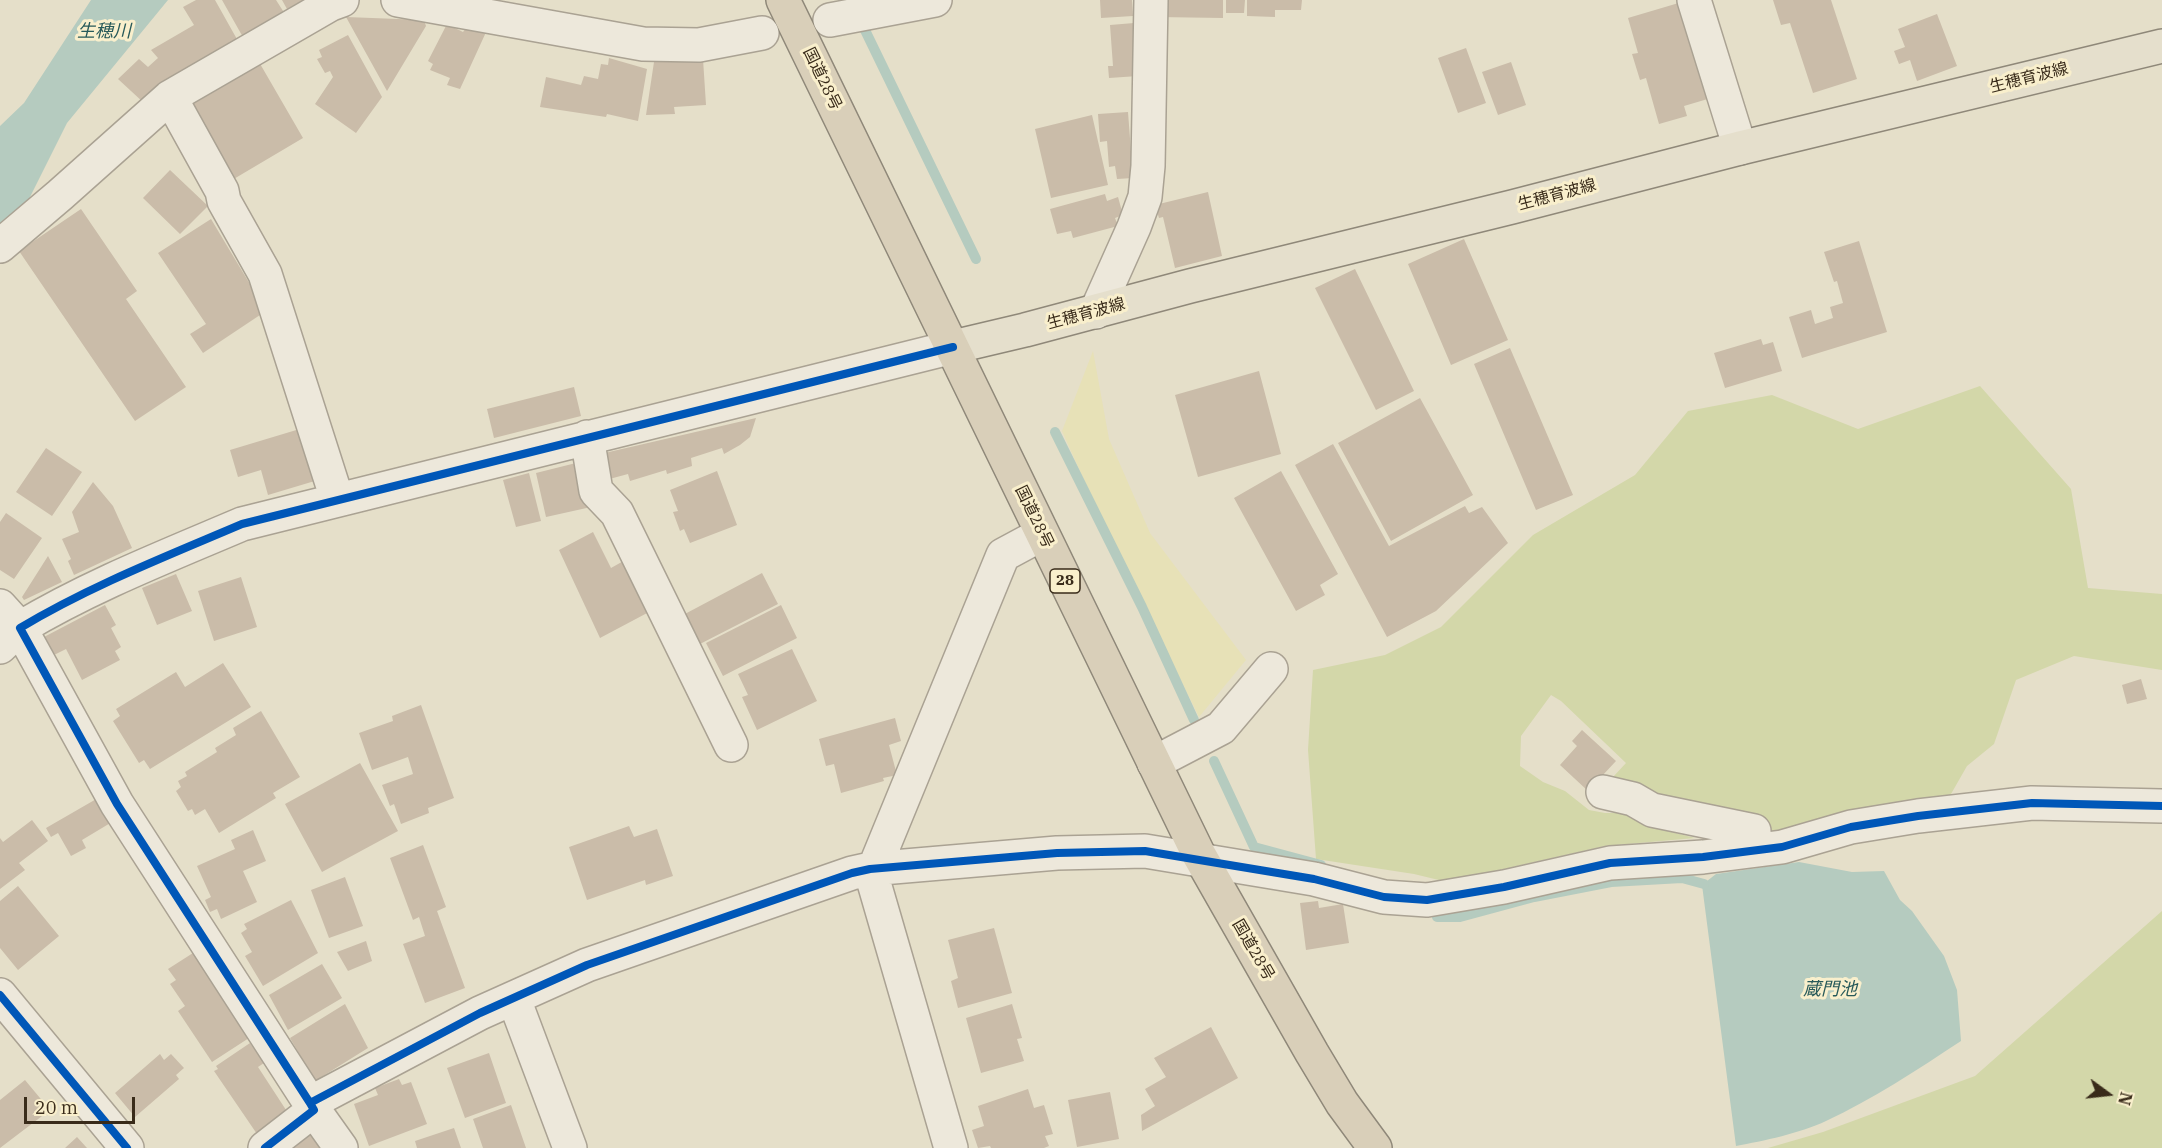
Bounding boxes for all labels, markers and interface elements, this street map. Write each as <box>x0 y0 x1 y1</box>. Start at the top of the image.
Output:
water label: 生穂川 <box>77 21 131 43</box>
street label: 国道28号 <box>799 45 845 113</box>
street label: 生穂育波線 <box>1988 59 2070 97</box>
street label: 生穂育波線 <box>1516 175 1598 215</box>
street label: 生穂育波線 <box>1045 294 1127 334</box>
street label: 国道28号 <box>1011 483 1057 551</box>
road number: 28 <box>1050 569 1080 593</box>
street label: 国道28号 <box>1228 916 1278 984</box>
water label: 蔵門池 <box>1803 979 1857 1001</box>
north arrow <box>2078 1064 2138 1124</box>
scale bar <box>27 1085 138 1123</box>
text: N <box>2114 1090 2137 1107</box>
text: 20 m <box>35 1096 78 1119</box>

